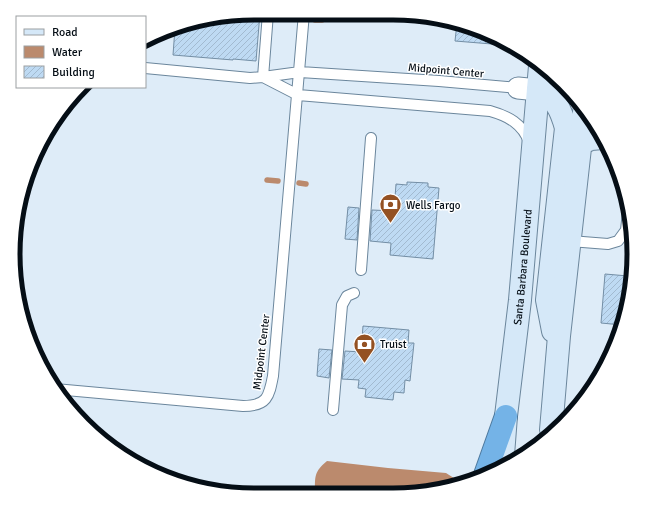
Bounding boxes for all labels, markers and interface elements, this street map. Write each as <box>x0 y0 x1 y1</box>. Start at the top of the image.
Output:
legend <box>16 16 146 88</box>
text: Road <box>52 25 78 40</box>
text: Water <box>52 45 83 60</box>
street label: Midpoint Center <box>408 61 484 80</box>
text: Building <box>52 65 95 80</box>
bank icon: Wells Fargo <box>378 192 404 225</box>
place label: Wells Fargo <box>406 199 461 212</box>
street label: Santa Barbara Boulevard <box>511 208 535 326</box>
street label: Midpoint Center <box>250 314 273 391</box>
bank icon: Truist <box>352 331 378 364</box>
place label: Truist <box>380 338 407 351</box>

